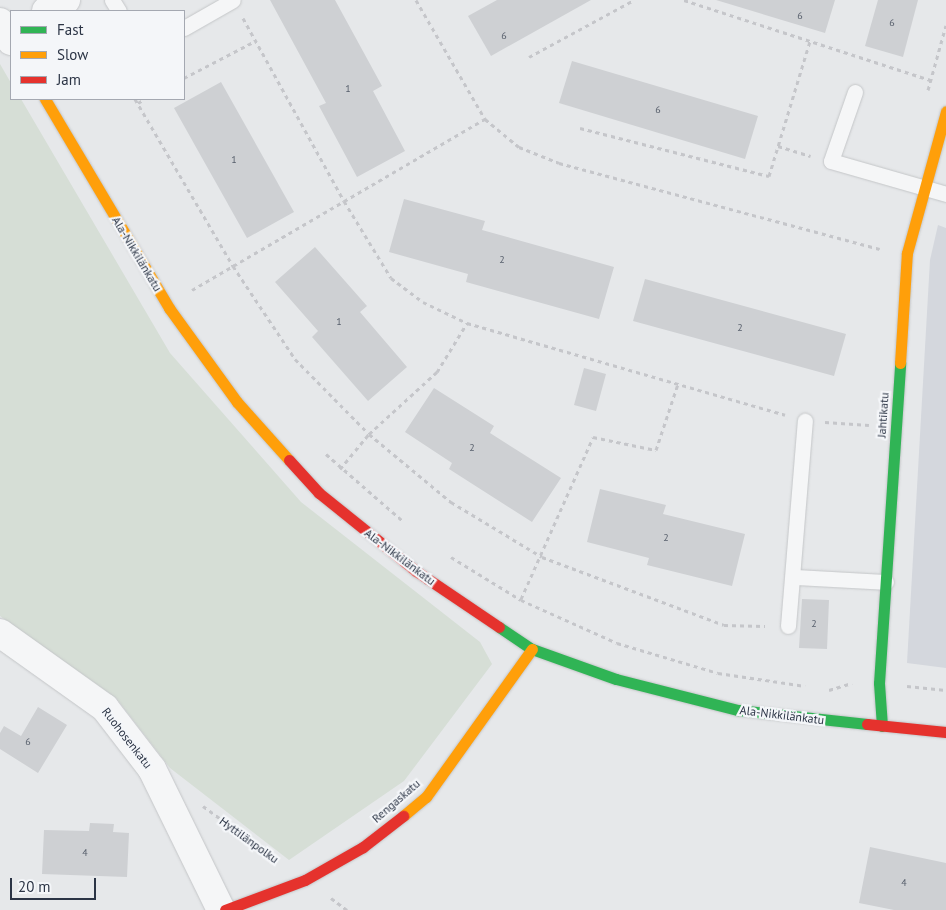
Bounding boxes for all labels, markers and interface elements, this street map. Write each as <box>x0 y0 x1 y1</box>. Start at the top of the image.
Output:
legend <box>10 10 185 100</box>
house number: 6 <box>797 10 803 22</box>
house number: 6 <box>889 17 895 29</box>
text: Fast <box>57 20 84 39</box>
house number: 6 <box>501 30 507 42</box>
text: Slow <box>57 45 88 64</box>
text: Jam <box>57 70 81 89</box>
house number: 1 <box>345 83 351 95</box>
house number: 6 <box>655 104 661 116</box>
house number: 1 <box>231 154 237 166</box>
street label: Ala-Nikkilänkatu <box>109 214 165 294</box>
house number: 2 <box>499 254 505 266</box>
house number: 1 <box>336 316 342 328</box>
house number: 2 <box>737 322 743 334</box>
street label: Jahtikatu <box>874 392 892 438</box>
house number: 2 <box>469 442 475 454</box>
street label: Ala-Nikkilänkatu <box>362 526 438 588</box>
house number: 2 <box>663 532 669 544</box>
house number: 2 <box>811 618 817 630</box>
street label: Ala-Nikkilänkatu <box>739 703 825 727</box>
street label: Ruohosenkatu <box>99 705 155 771</box>
house number: 6 <box>25 736 31 748</box>
street label: Rengaskatu <box>369 776 423 826</box>
street label: Hyttilänpolku <box>217 814 281 866</box>
house number: 4 <box>82 847 88 859</box>
scale bar <box>12 868 99 900</box>
text: 20 m <box>18 877 51 896</box>
house number: 4 <box>901 877 907 889</box>

